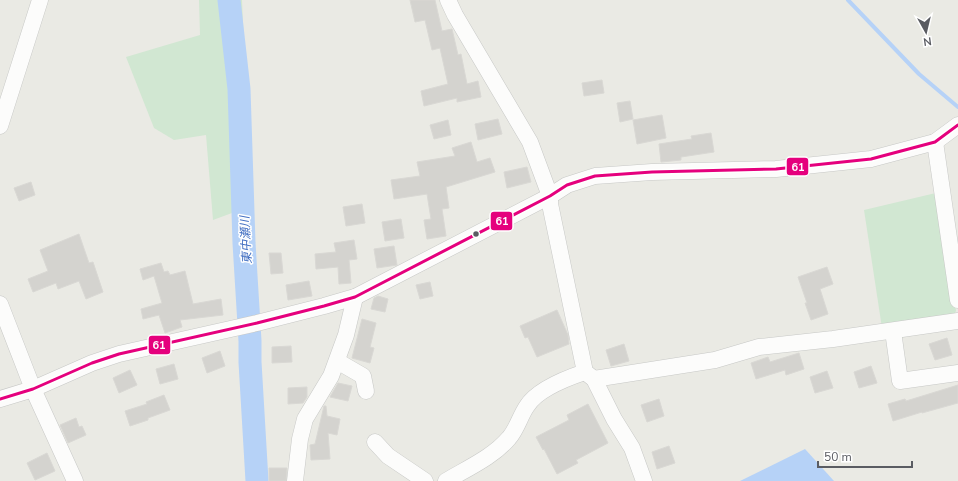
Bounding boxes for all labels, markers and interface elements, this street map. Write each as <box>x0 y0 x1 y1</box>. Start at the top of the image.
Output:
north arrow <box>906 12 946 52</box>
text: N <box>922 33 932 49</box>
line badge: 61 <box>786 157 809 176</box>
text: 61 <box>791 160 805 175</box>
line badge: 61 <box>490 211 513 231</box>
water label: 東中瀬川 <box>237 214 255 264</box>
text: 61 <box>495 214 509 229</box>
unlabelled marker <box>471 229 481 239</box>
line badge: 61 <box>148 335 171 355</box>
text: 61 <box>152 338 166 353</box>
scale bar <box>818 443 912 469</box>
text: 50 m <box>824 449 852 465</box>

